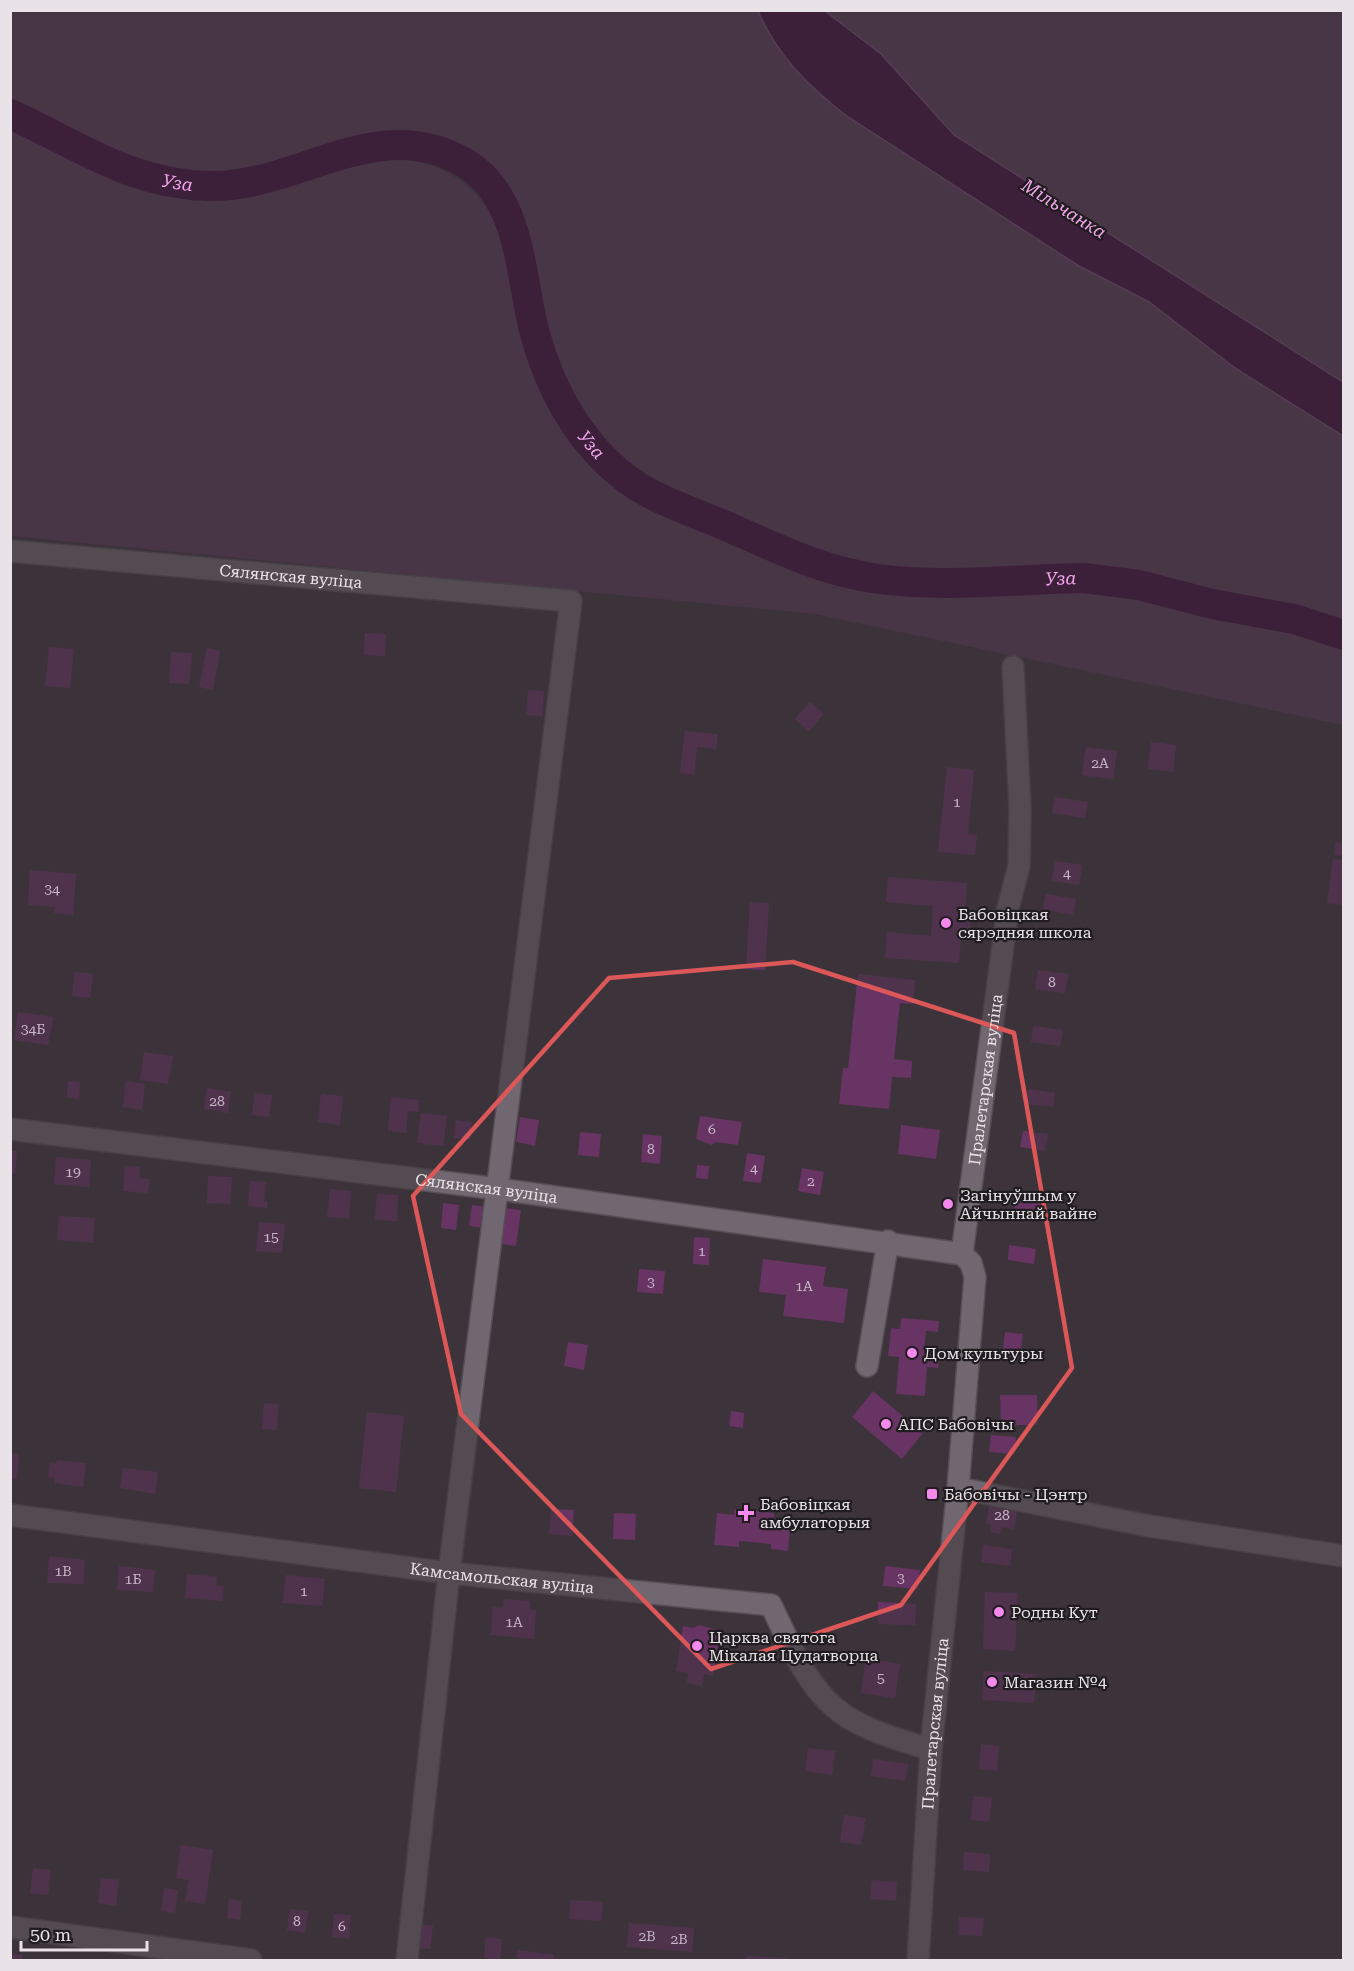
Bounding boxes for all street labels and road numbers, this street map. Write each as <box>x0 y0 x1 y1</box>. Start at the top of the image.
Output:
street label: Сялянская вуліца <box>219 561 363 592</box>
street label: Пралетарская вуліца <box>965 993 1006 1166</box>
street label: Сялянская вуліца <box>414 1170 559 1207</box>
street label: Камсамольская вуліца <box>409 1559 595 1597</box>
street label: Пралетарская вуліца <box>918 1637 953 1810</box>

